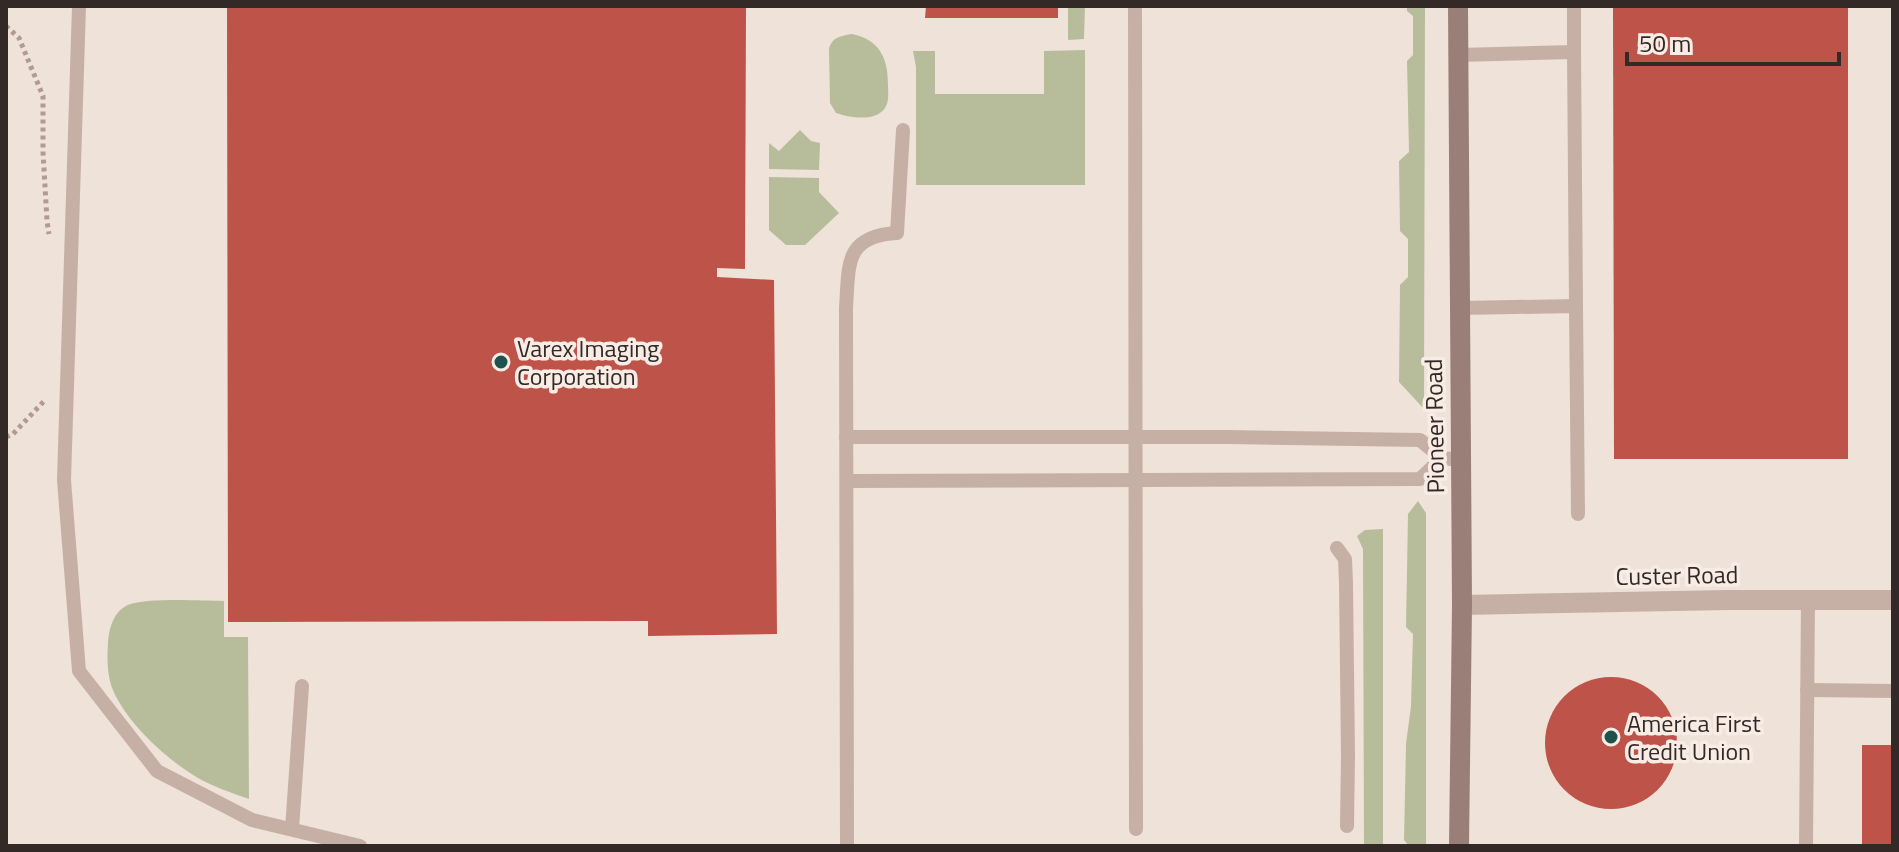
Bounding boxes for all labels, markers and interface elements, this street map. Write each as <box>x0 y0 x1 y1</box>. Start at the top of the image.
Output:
scale bar <box>1627 16 1839 66</box>
text: 50 m <box>1639 25 1691 61</box>
place label: Varex Imaging Corporation <box>517 330 659 394</box>
marker: Varex Imaging Corporation <box>492 353 510 371</box>
street label: Pioneer Road <box>1415 358 1453 494</box>
street label: Custer Road <box>1615 556 1739 594</box>
place label: America First Credit Union <box>1627 705 1761 769</box>
marker: America First Credit Union <box>1602 728 1620 746</box>

